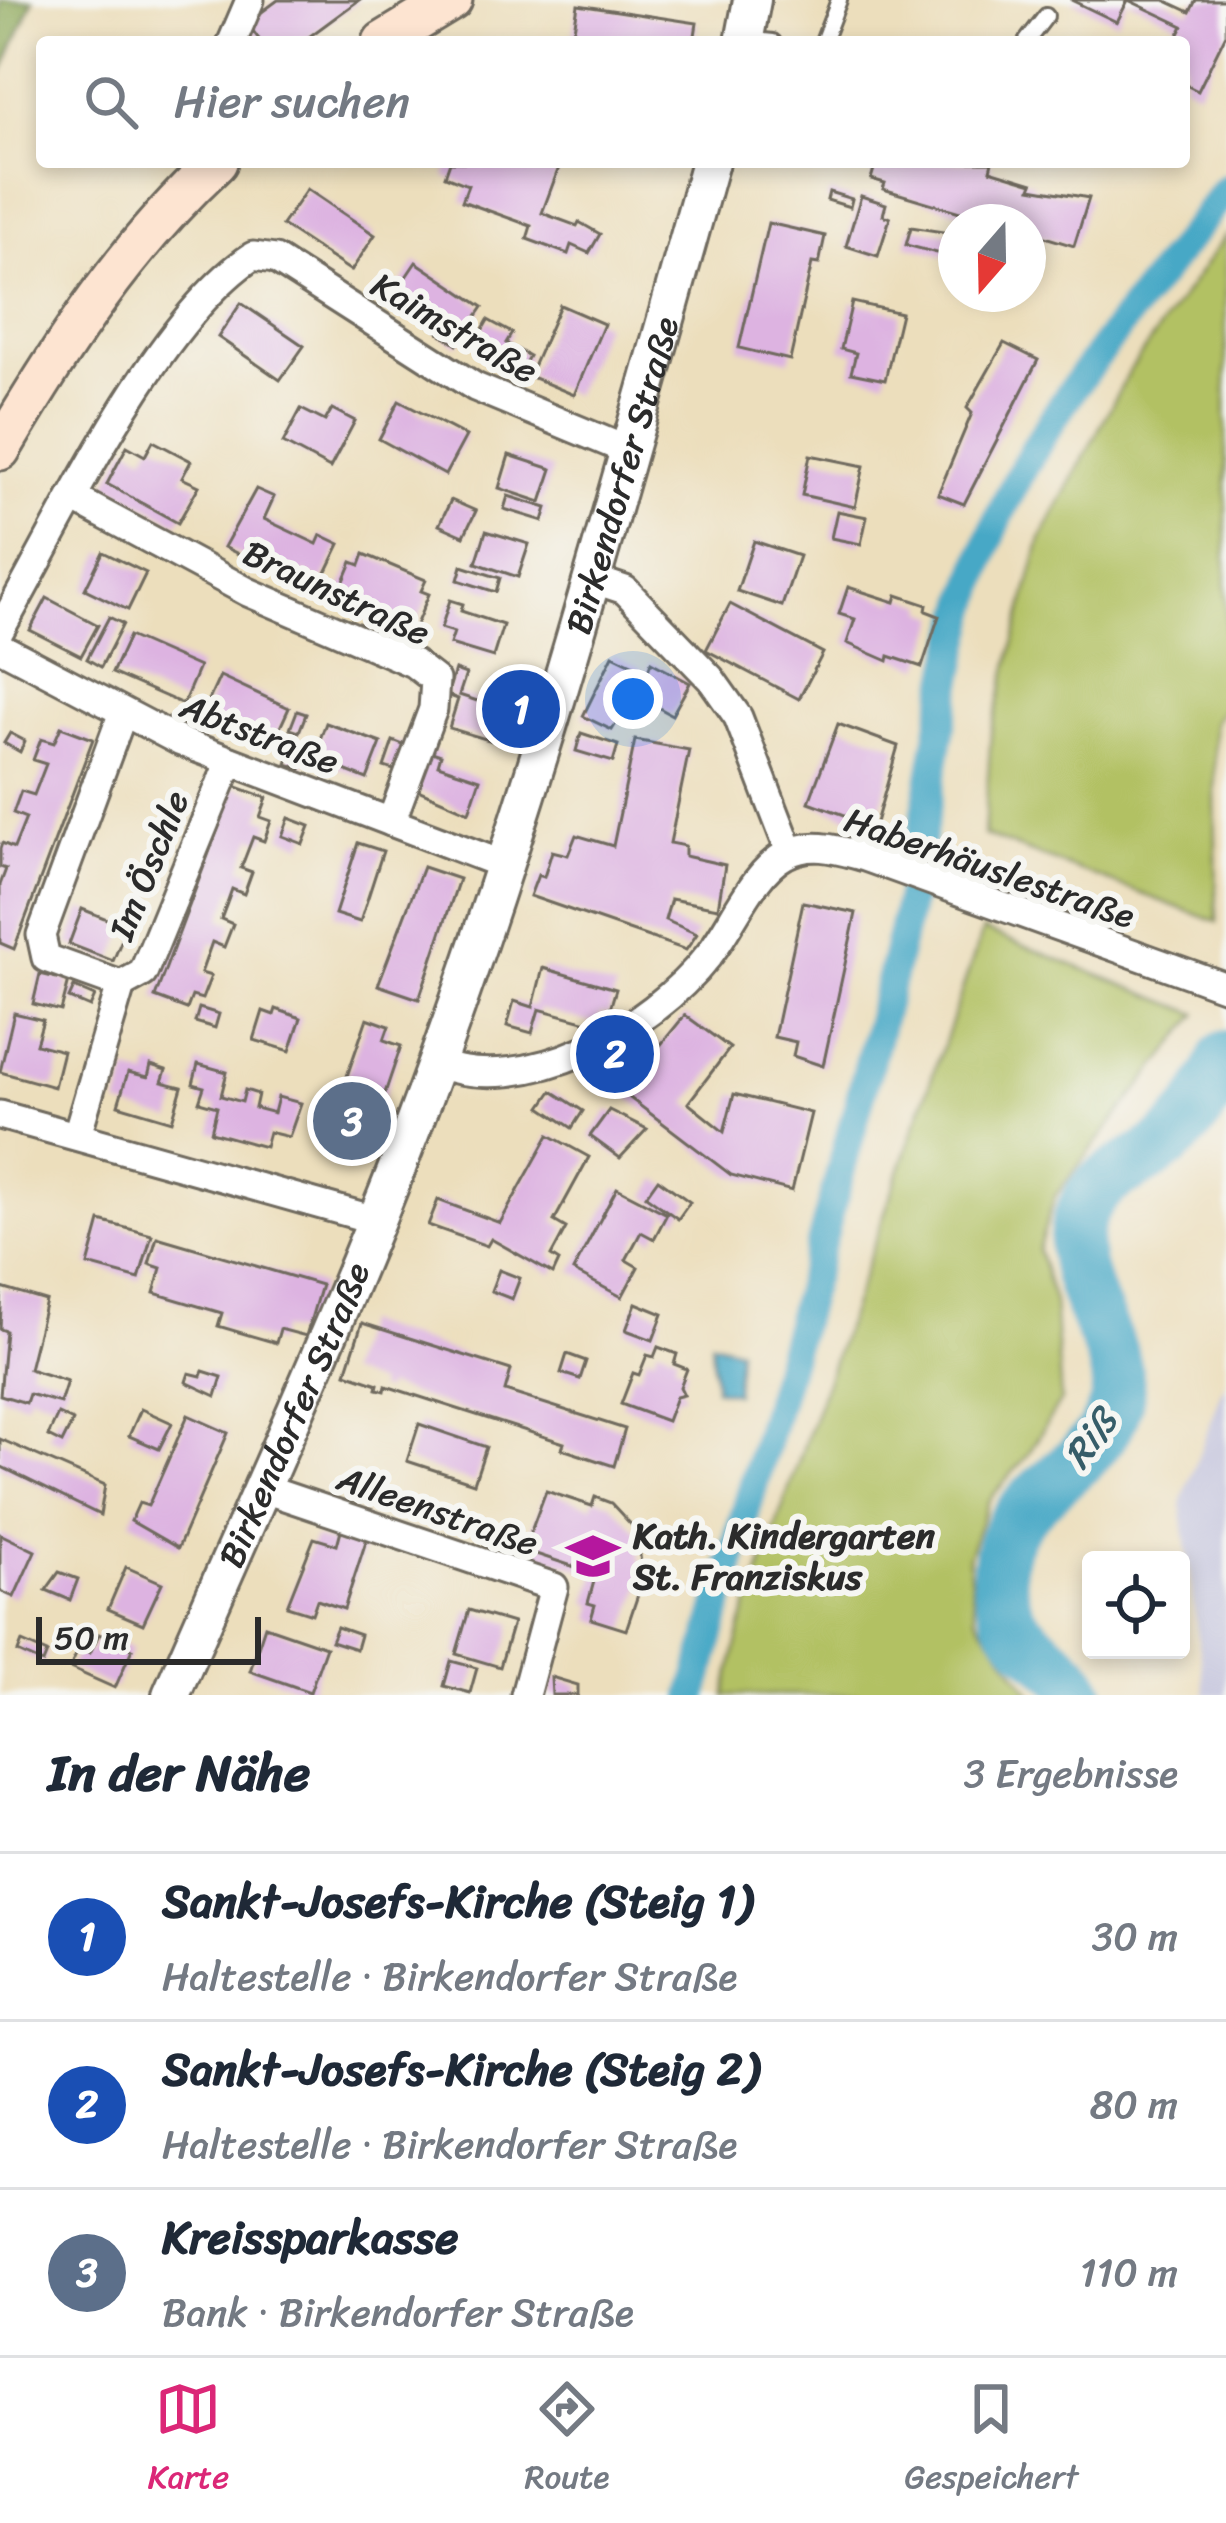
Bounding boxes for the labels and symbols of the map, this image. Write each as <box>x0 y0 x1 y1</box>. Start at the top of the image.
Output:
north arrow <box>938 204 1046 312</box>
street label: Kaimstraße <box>358 254 551 402</box>
street label: Birkendorfer Straße <box>547 309 698 642</box>
street label: Braunstraße <box>232 521 441 664</box>
pin: 1 <box>482 664 560 754</box>
your location <box>603 669 663 729</box>
street label: Abtstraße <box>170 674 348 794</box>
street label: Im Öschle <box>90 781 208 951</box>
street label: Haberhäuslestraße <box>836 788 1144 948</box>
pin: 2 <box>576 1009 654 1099</box>
pin: 3 <box>313 1076 391 1166</box>
street label: Birkendorfer Straße <box>200 1252 389 1578</box>
water label: Riß <box>1044 1390 1138 1483</box>
street label: Alleenstraße <box>327 1446 547 1575</box>
place label: Kath. Kindergarten St. Franziskus <box>632 1504 935 1609</box>
school or university icon: Kath. Kindergarten St. Franziskus <box>564 1527 622 1585</box>
scale bar <box>36 1611 261 1664</box>

